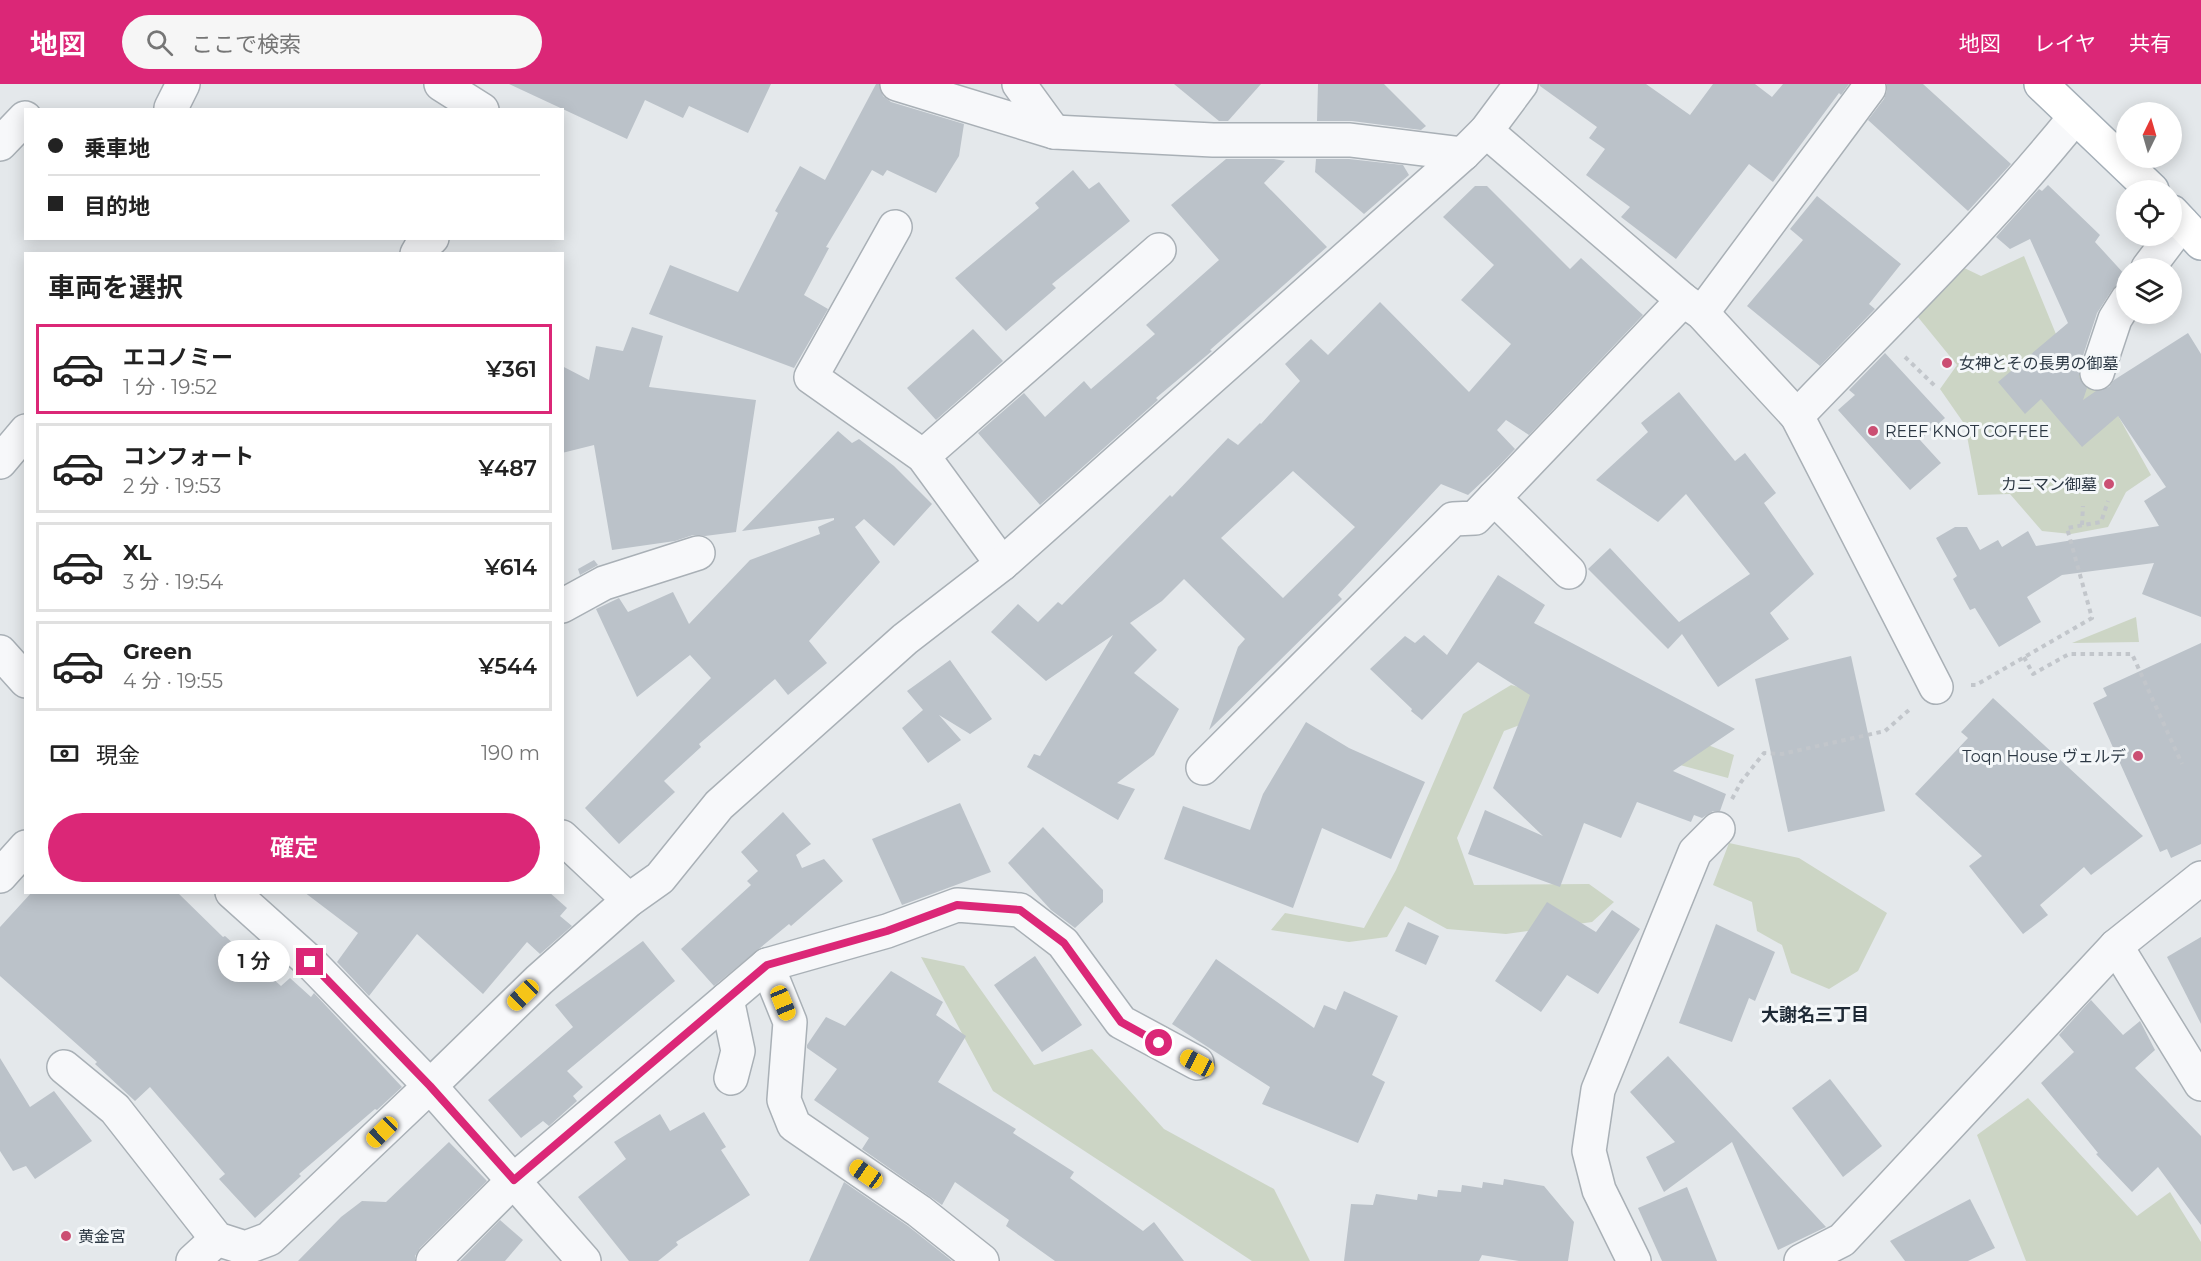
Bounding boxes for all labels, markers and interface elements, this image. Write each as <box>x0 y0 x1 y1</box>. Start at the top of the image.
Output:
search box <box>122 15 542 69</box>
icon: search <box>143 26 176 59</box>
text: 地図 <box>30 27 86 61</box>
text: ここで検索 <box>191 31 301 58</box>
text: 地図 <box>1959 31 2001 56</box>
text: レイヤ <box>2034 31 2096 56</box>
text: 共有 <box>2129 31 2171 56</box>
north arrow <box>2116 102 2182 168</box>
map controls <box>2116 102 2182 324</box>
text: 乗車地 <box>84 135 150 162</box>
button: locate <box>2116 180 2182 246</box>
text: 目的地 <box>84 193 150 220</box>
button: layers <box>2116 258 2182 324</box>
text: 車両を選択 <box>48 271 183 304</box>
icon: car <box>51 342 105 396</box>
text: エコノミー <box>123 344 233 371</box>
place label: 女神とその長男の御墓 <box>1959 354 2119 373</box>
text: ¥361 <box>486 356 537 383</box>
marker: 女神とその長男の御墓 <box>1940 356 1954 370</box>
text: 1 分 · 19:52 <box>123 375 217 399</box>
place label: REEF KNOT COFFEE <box>1885 422 2049 441</box>
marker: REEF KNOT COFFEE <box>1866 424 1880 438</box>
icon: car <box>51 441 105 495</box>
text: コンフォート <box>123 443 254 470</box>
text: ¥487 <box>478 455 537 482</box>
text: 2 分 · 19:53 <box>123 474 221 498</box>
place label: カニマン御墓 <box>2001 475 2097 494</box>
marker: カニマン御墓 <box>2102 477 2116 491</box>
text: XL <box>123 539 152 566</box>
icon: car <box>51 540 105 594</box>
text: ¥614 <box>484 554 537 581</box>
text: 3 分 · 19:54 <box>123 570 223 594</box>
text: Green <box>123 638 192 665</box>
icon: car <box>51 639 105 693</box>
text: ¥544 <box>478 653 537 680</box>
text: 4 分 · 19:55 <box>123 669 223 693</box>
icon: cash <box>48 737 81 770</box>
text: 190 m <box>481 741 540 765</box>
text: 現金 <box>96 742 140 769</box>
place label: Toqn House ヴェルデ <box>1962 747 2126 766</box>
marker: Toqn House ヴェルデ <box>2131 749 2145 763</box>
button: 確定 <box>48 813 540 882</box>
callout: 1 分 <box>217 941 289 983</box>
route end <box>296 948 323 975</box>
text: 1 分 <box>237 949 271 973</box>
car <box>504 976 542 1014</box>
car <box>768 983 798 1023</box>
district label: 大謝名三丁目 <box>1761 1004 1869 1026</box>
route start <box>1145 1029 1172 1056</box>
car <box>1177 1047 1217 1079</box>
car <box>363 1113 401 1151</box>
car <box>846 1156 886 1192</box>
place label: 黄金宮 <box>78 1227 126 1246</box>
marker: 黄金宮 <box>59 1229 73 1243</box>

